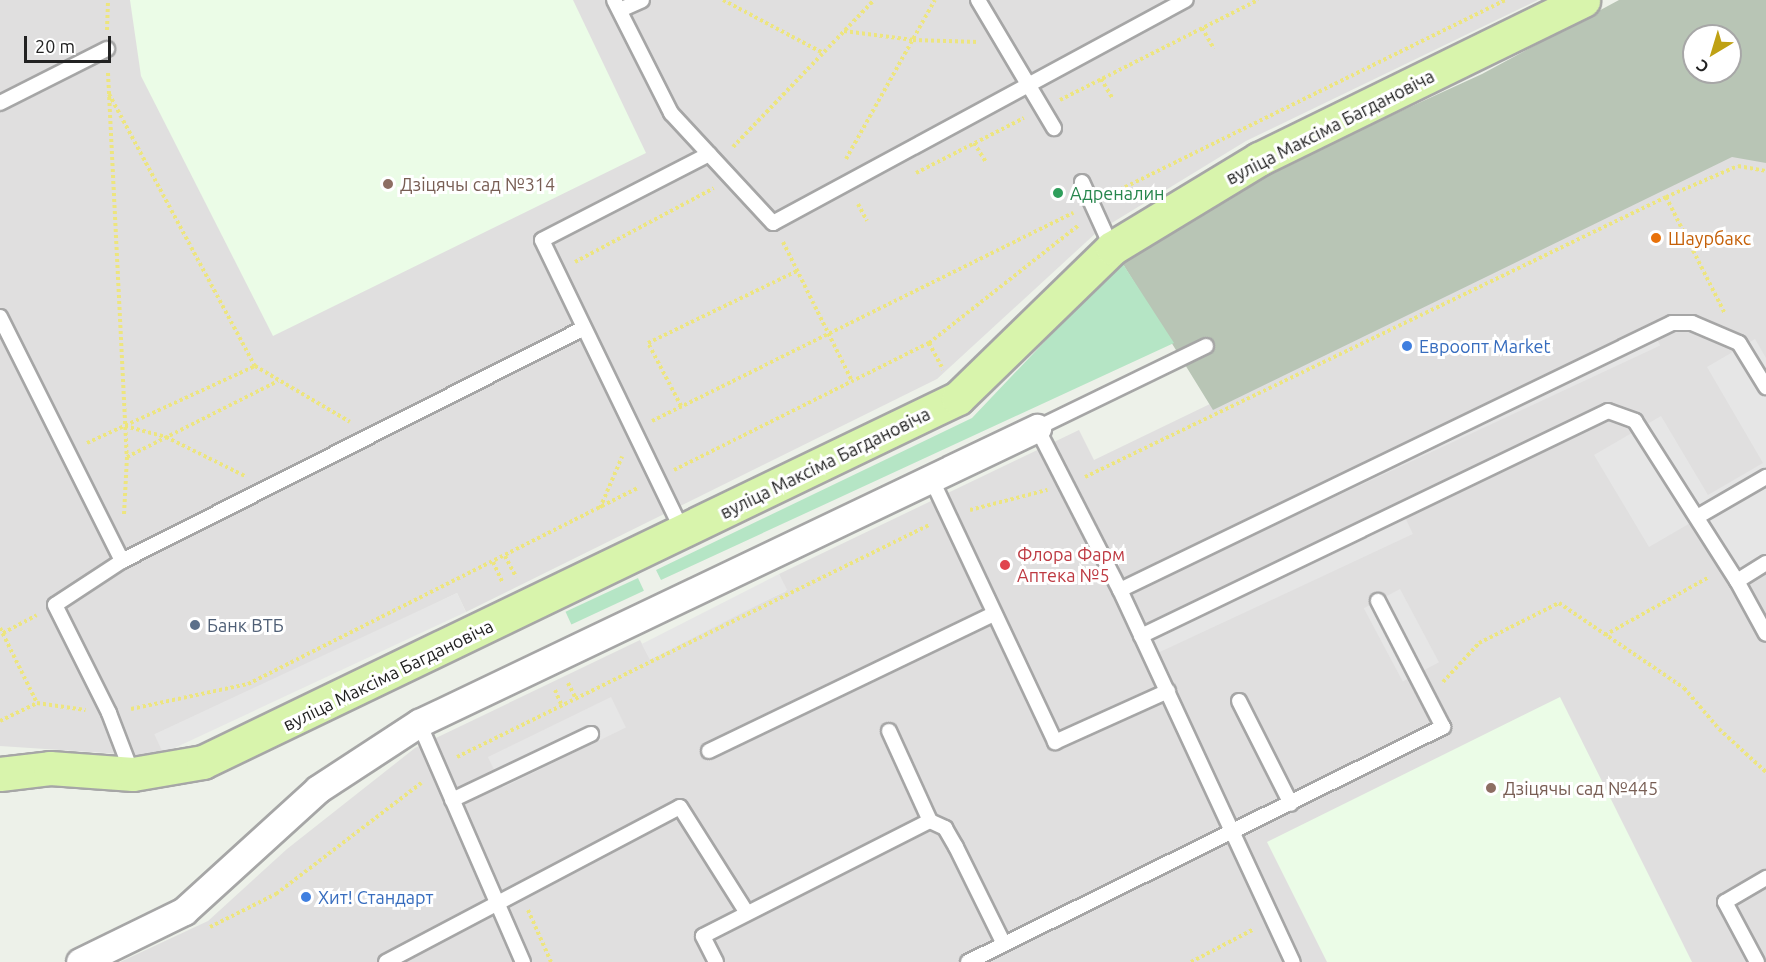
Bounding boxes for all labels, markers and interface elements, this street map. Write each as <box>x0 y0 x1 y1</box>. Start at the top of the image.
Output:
scale bar <box>27 24 114 62</box>
north arrow <box>1682 24 1742 84</box>
text: 20 m <box>35 36 75 56</box>
text: С <box>1693 56 1712 77</box>
street label: вуліца Максіма Багдановіча <box>1222 65 1438 189</box>
place label: Дзіцячы сад №314 <box>400 173 555 195</box>
marker: Дзіцячы сад №314 <box>381 177 395 191</box>
place label: Адреналин <box>1070 182 1165 204</box>
marker: Адреналин <box>1051 186 1065 200</box>
place label: Шаурбакс <box>1668 227 1751 249</box>
marker: Шаурбакс <box>1649 231 1663 245</box>
place label: Евроопт Market <box>1419 335 1551 357</box>
marker: Евроопт Market <box>1400 339 1414 353</box>
street label: вуліца Максіма Багдановіча <box>716 403 934 523</box>
place label: Флора Фарм Аптека №5 <box>1017 544 1125 586</box>
marker: Флора Фарм Аптека №5 <box>998 558 1012 572</box>
place label: Банк ВТБ <box>207 614 284 636</box>
street label: вуліца Максіма Багдановіча <box>279 615 497 735</box>
marker: Банк ВТБ <box>188 618 202 632</box>
place label: Дзіцячы сад №445 <box>1503 777 1658 799</box>
marker: Дзіцячы сад №445 <box>1484 781 1498 795</box>
place label: Хит! Стандарт <box>318 886 434 908</box>
marker: Хит! Стандарт <box>299 890 313 904</box>

